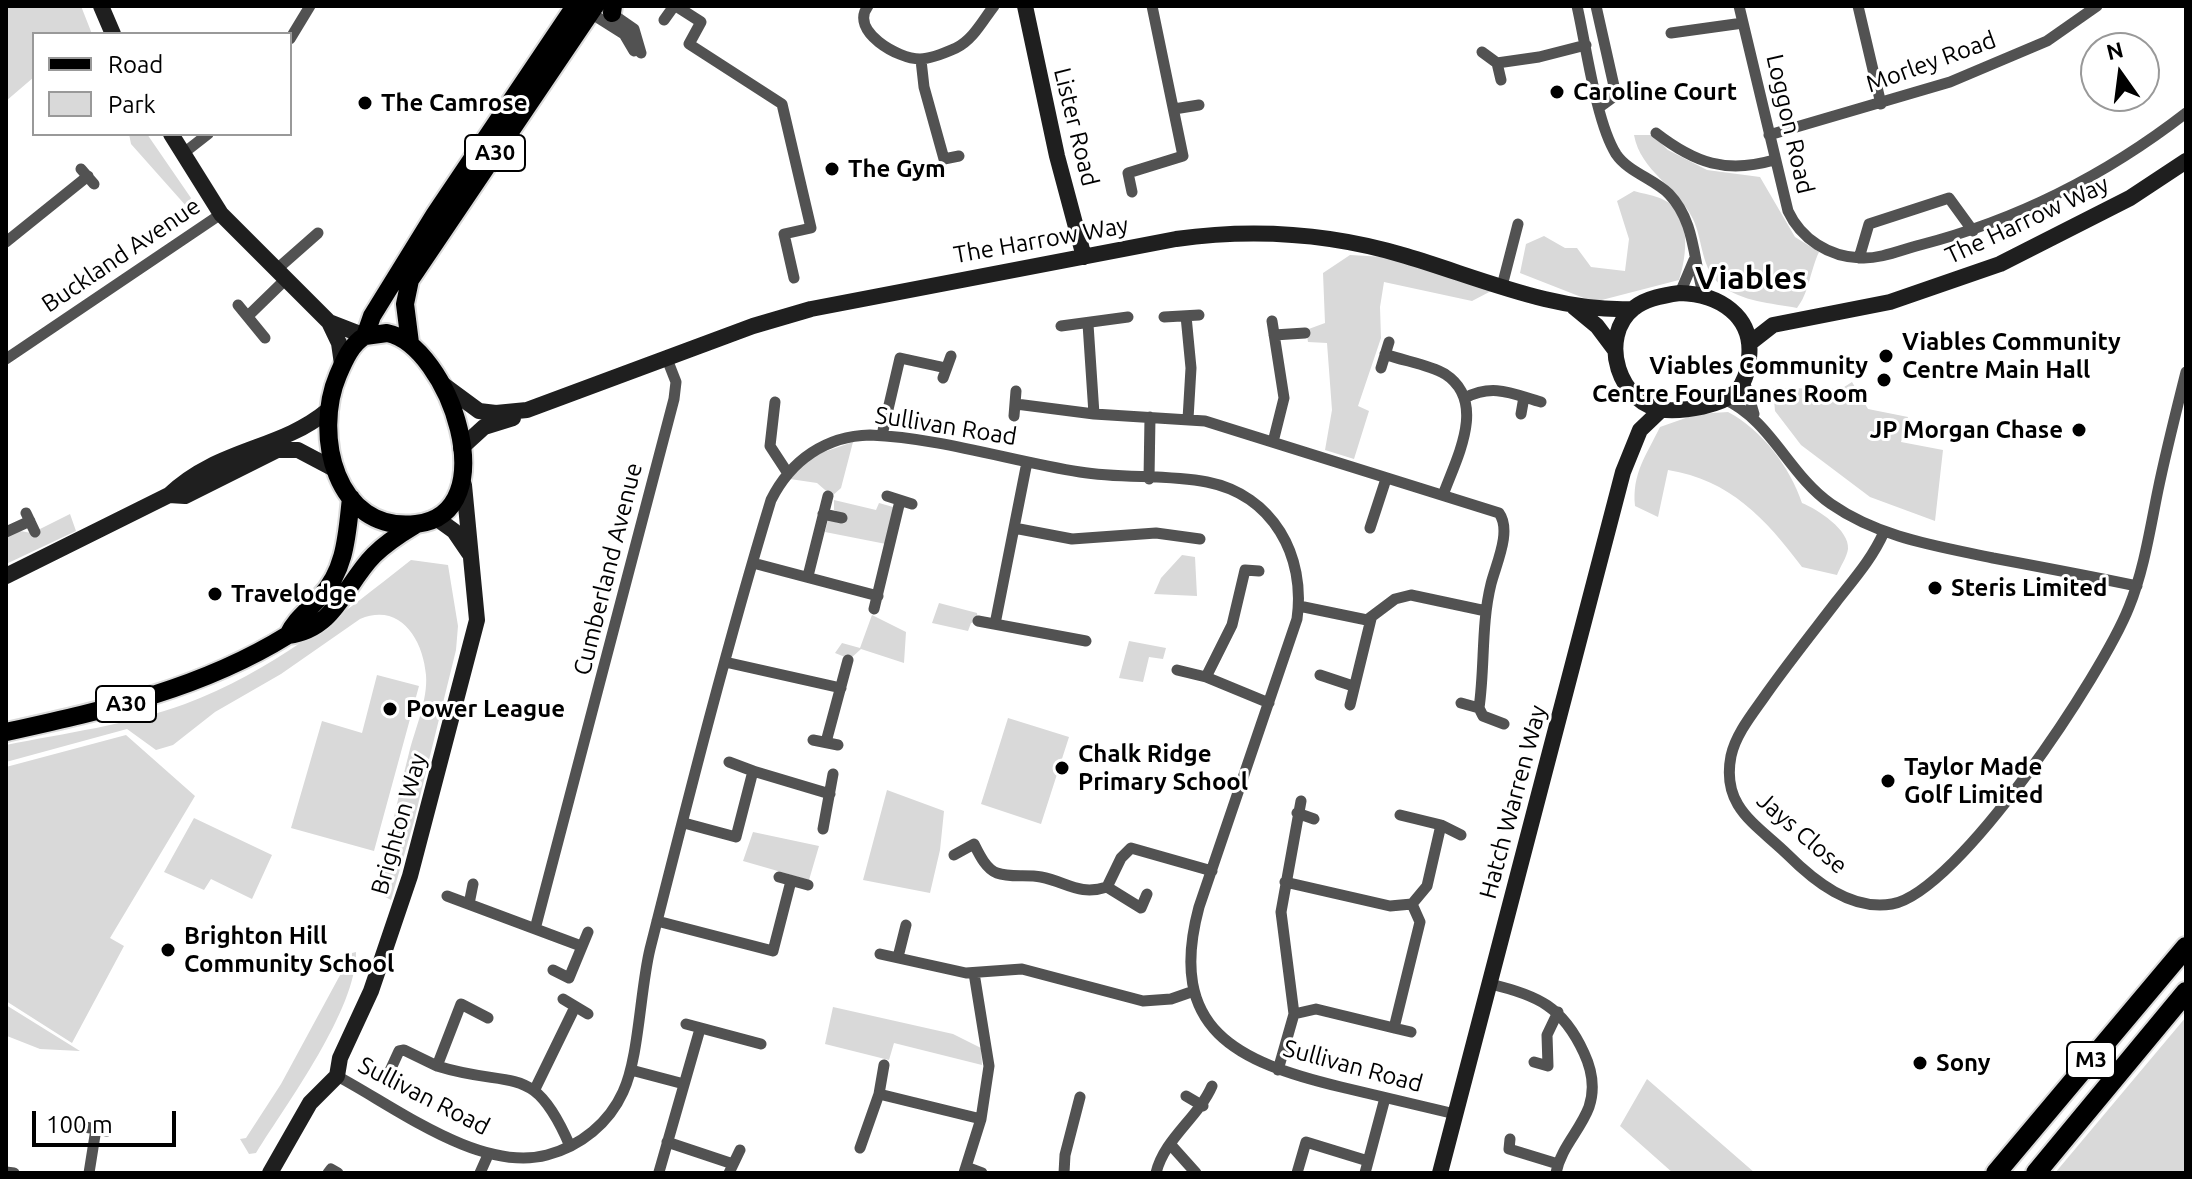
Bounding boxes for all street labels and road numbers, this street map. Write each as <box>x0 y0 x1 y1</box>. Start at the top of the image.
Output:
street label: Morley Road <box>1862 25 2000 99</box>
street label: Loggon Road <box>1760 51 1820 197</box>
street label: Lister Road <box>1047 65 1105 189</box>
road number: A30 <box>465 135 525 171</box>
street label: The Harrow Way <box>1941 170 2113 270</box>
street label: Buckland Avenue <box>36 191 206 319</box>
street label: The Harrow Way <box>951 210 1131 270</box>
street label: Sullivan Road <box>873 401 1019 451</box>
street label: Cumberland Avenue <box>568 460 648 678</box>
road number: A30 <box>96 686 156 722</box>
street label: Hatch Warren Way <box>1473 702 1553 902</box>
street label: Brighton Way <box>365 750 433 898</box>
street label: Jays Close <box>1751 786 1853 880</box>
street label: Sullivan Road <box>1280 1034 1426 1098</box>
road number: M3 <box>2067 1042 2115 1078</box>
street label: Sullivan Road <box>354 1051 494 1141</box>

